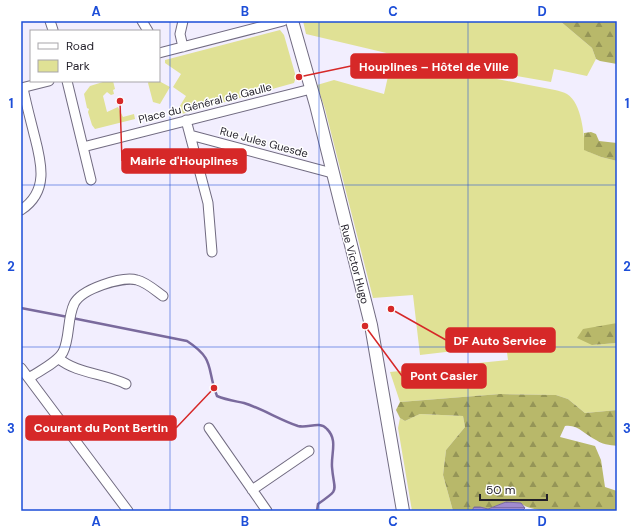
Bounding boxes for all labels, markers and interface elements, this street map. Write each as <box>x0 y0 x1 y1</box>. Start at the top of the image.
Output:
text: A <box>91 3 101 20</box>
text: B <box>241 3 249 20</box>
text: C <box>388 3 398 20</box>
text: D <box>537 3 547 20</box>
legend <box>30 30 160 82</box>
text: Road <box>66 38 94 54</box>
callout: Houplines – Hôtel de Ville <box>351 54 517 78</box>
text: Park <box>66 58 90 74</box>
text: Houplines – Hôtel de Ville <box>359 59 509 75</box>
street label: Place du Général de Gaulle <box>137 80 273 126</box>
text: 1 <box>9 95 13 112</box>
text: 1 <box>625 95 629 112</box>
street label: Rue Jules Guesde <box>218 124 310 160</box>
callout: Mairie d'Houplines <box>122 149 246 173</box>
text: Mairie d'Houplines <box>130 153 238 169</box>
street label: Rue Victor Hugo <box>338 223 372 305</box>
text: 2 <box>7 258 15 275</box>
text: 2 <box>623 258 631 275</box>
callout: DF Auto Service <box>446 328 555 352</box>
text: DF Auto Service <box>454 333 546 349</box>
callout: Pont Casier <box>402 364 486 388</box>
text: Pont Casier <box>410 368 478 384</box>
callout: Courant du Pont Bertin <box>26 416 176 440</box>
text: 3 <box>7 420 15 437</box>
text: Courant du Pont Bertin <box>34 420 168 436</box>
text: 3 <box>623 420 631 437</box>
scale bar <box>480 476 547 502</box>
text: 50 m <box>486 482 515 498</box>
text: A <box>91 513 101 530</box>
text: B <box>241 513 249 530</box>
text: C <box>388 513 398 530</box>
text: D <box>537 513 547 530</box>

